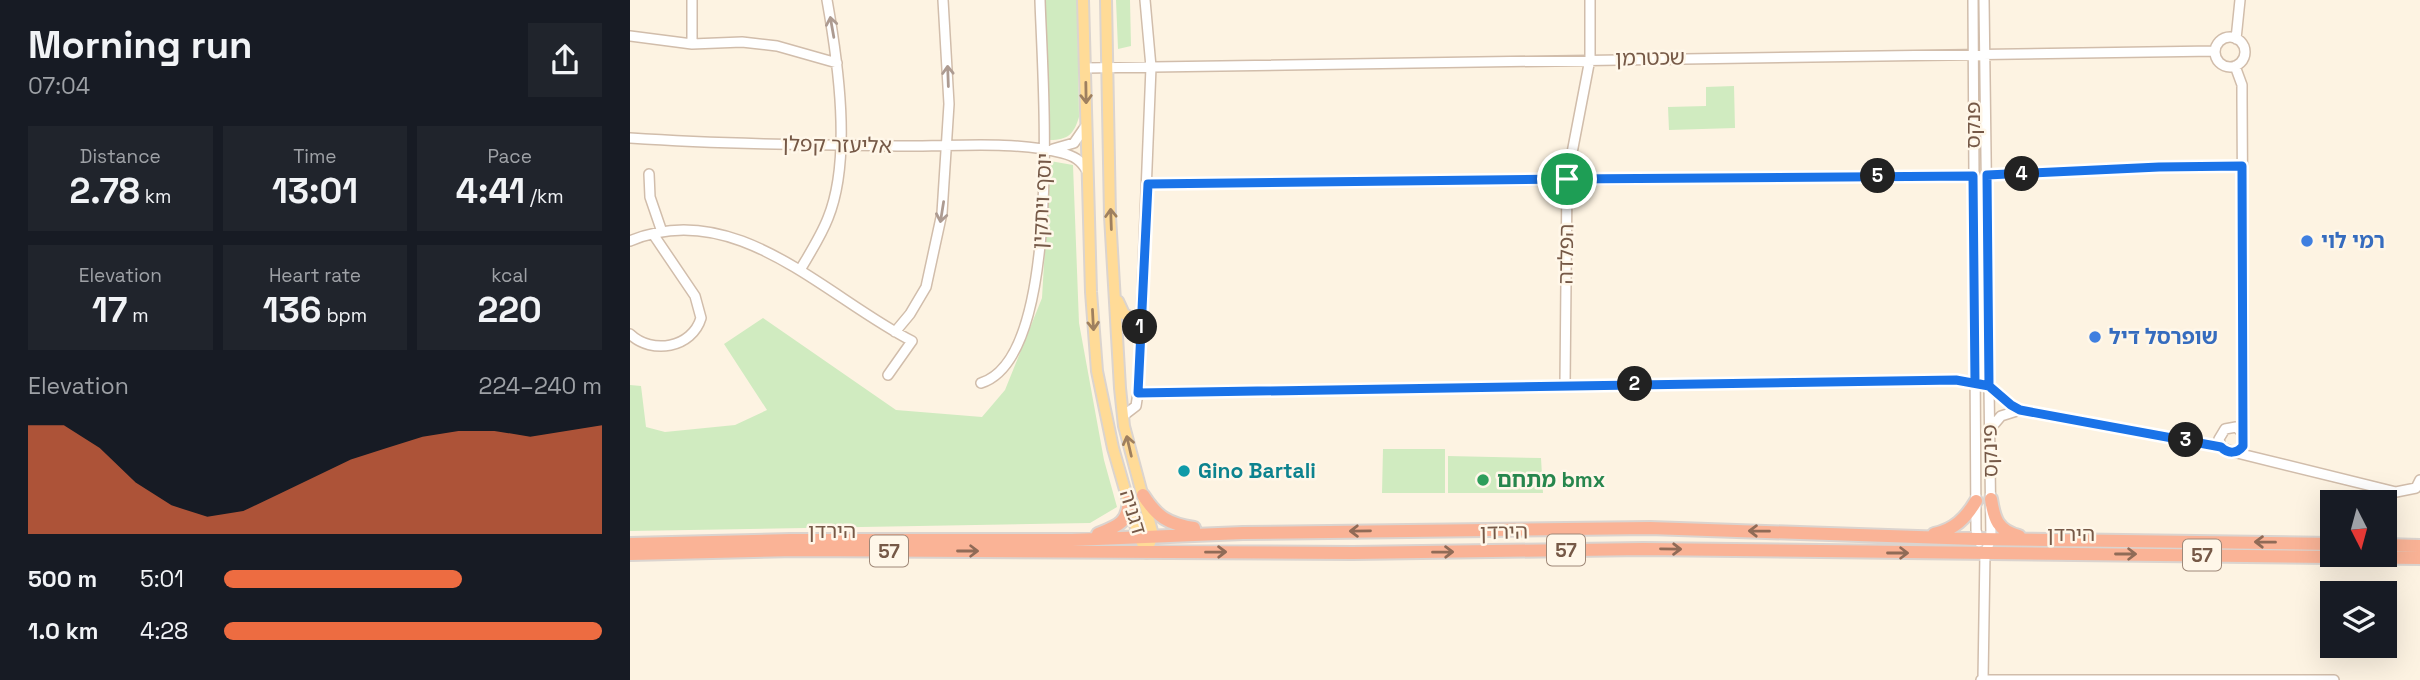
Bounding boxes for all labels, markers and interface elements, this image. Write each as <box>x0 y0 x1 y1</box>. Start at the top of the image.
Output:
one-way arrow <box>824 16 838 39</box>
text: Morning run <box>28 21 253 69</box>
button: share <box>528 23 602 97</box>
street label: שכטרמן <box>1615 43 1685 72</box>
one-way arrow <box>942 65 955 88</box>
text: 07:04 <box>28 71 90 101</box>
one-way arrow <box>1079 81 1093 104</box>
street label: פנקס <box>1959 101 1986 149</box>
street label: אליעזר קפלן <box>782 130 892 159</box>
text: Distance <box>80 144 161 169</box>
text: Time <box>293 144 337 169</box>
text: Pace <box>487 144 532 169</box>
pin <box>1537 149 1597 209</box>
street label: יוסף ויתקין <box>1025 152 1058 250</box>
pin: 4 <box>2004 156 2040 192</box>
pin: 5 <box>1860 158 1896 194</box>
icon: arrive <box>1548 160 1586 198</box>
text: 4 <box>2015 161 2028 186</box>
text: 5 <box>1872 163 1883 188</box>
text: 2.78 <box>69 169 140 213</box>
text: 13:01 <box>272 169 358 213</box>
text: 4:41 <box>456 169 525 213</box>
text: km <box>140 184 171 209</box>
text: /km <box>525 184 564 209</box>
one-way arrow <box>935 200 948 223</box>
one-way arrow <box>1104 208 1117 231</box>
street label: הפלדה <box>1551 223 1580 285</box>
place label: רמי לוי <box>2321 227 2385 254</box>
marker: רמי לוי <box>2299 233 2315 249</box>
text: Elevation <box>79 263 162 288</box>
text: Heart rate <box>269 263 361 288</box>
text: kcal <box>491 263 528 288</box>
text: 17 <box>92 288 127 332</box>
text: 136 <box>263 288 322 332</box>
text: 220 <box>478 288 542 332</box>
text: m <box>127 303 149 328</box>
text: bpm <box>322 303 367 328</box>
one-way arrow <box>1086 308 1099 331</box>
pin: 1 <box>1122 310 1158 344</box>
text: 1 <box>1135 314 1144 339</box>
place label: שופרסל דיל <box>2109 323 2218 350</box>
marker: שופרסל דיל <box>2087 329 2103 345</box>
pin: 2 <box>1618 366 1653 402</box>
text: Elevation <box>28 371 129 401</box>
text: 224–240 m <box>479 371 602 401</box>
text: 2 <box>1629 371 1640 396</box>
pin: 3 <box>2168 422 2204 458</box>
street label: פינקס <box>1976 424 2003 478</box>
text: 3 <box>2180 427 2191 452</box>
one-way arrow <box>1122 435 1135 457</box>
place label: Gino Bartali <box>1198 457 1316 484</box>
marker: Gino Bartali <box>1176 463 1192 479</box>
place label: מתחם bmx <box>1497 466 1605 493</box>
marker: מתחם bmx <box>1475 472 1491 488</box>
street label: דגניה <box>1114 486 1153 538</box>
north arrow <box>2320 490 2398 567</box>
map controls <box>2320 490 2397 658</box>
street label: הירדן <box>808 517 856 544</box>
street label: הירדן <box>1480 518 1528 545</box>
street label: הירדן <box>2047 520 2095 547</box>
one-way arrow <box>1349 524 1372 538</box>
one-way arrow <box>1748 524 1771 537</box>
road number: 57 <box>1547 534 1585 566</box>
road number: 57 <box>870 536 908 566</box>
one-way arrow <box>2253 536 2276 549</box>
road number: 57 <box>2183 540 2221 570</box>
one-way arrow <box>1659 543 1682 556</box>
one-way arrow <box>956 544 979 558</box>
one-way arrow <box>1204 545 1227 559</box>
one-way arrow <box>1431 545 1454 559</box>
one-way arrow <box>1886 546 1909 560</box>
one-way arrow <box>2115 547 2138 561</box>
text: 500 m <box>28 564 97 594</box>
text: 5:01 <box>140 564 184 594</box>
button: layers <box>2320 581 2397 658</box>
text: 1.0 km <box>28 616 98 646</box>
text: 4:28 <box>140 616 188 646</box>

